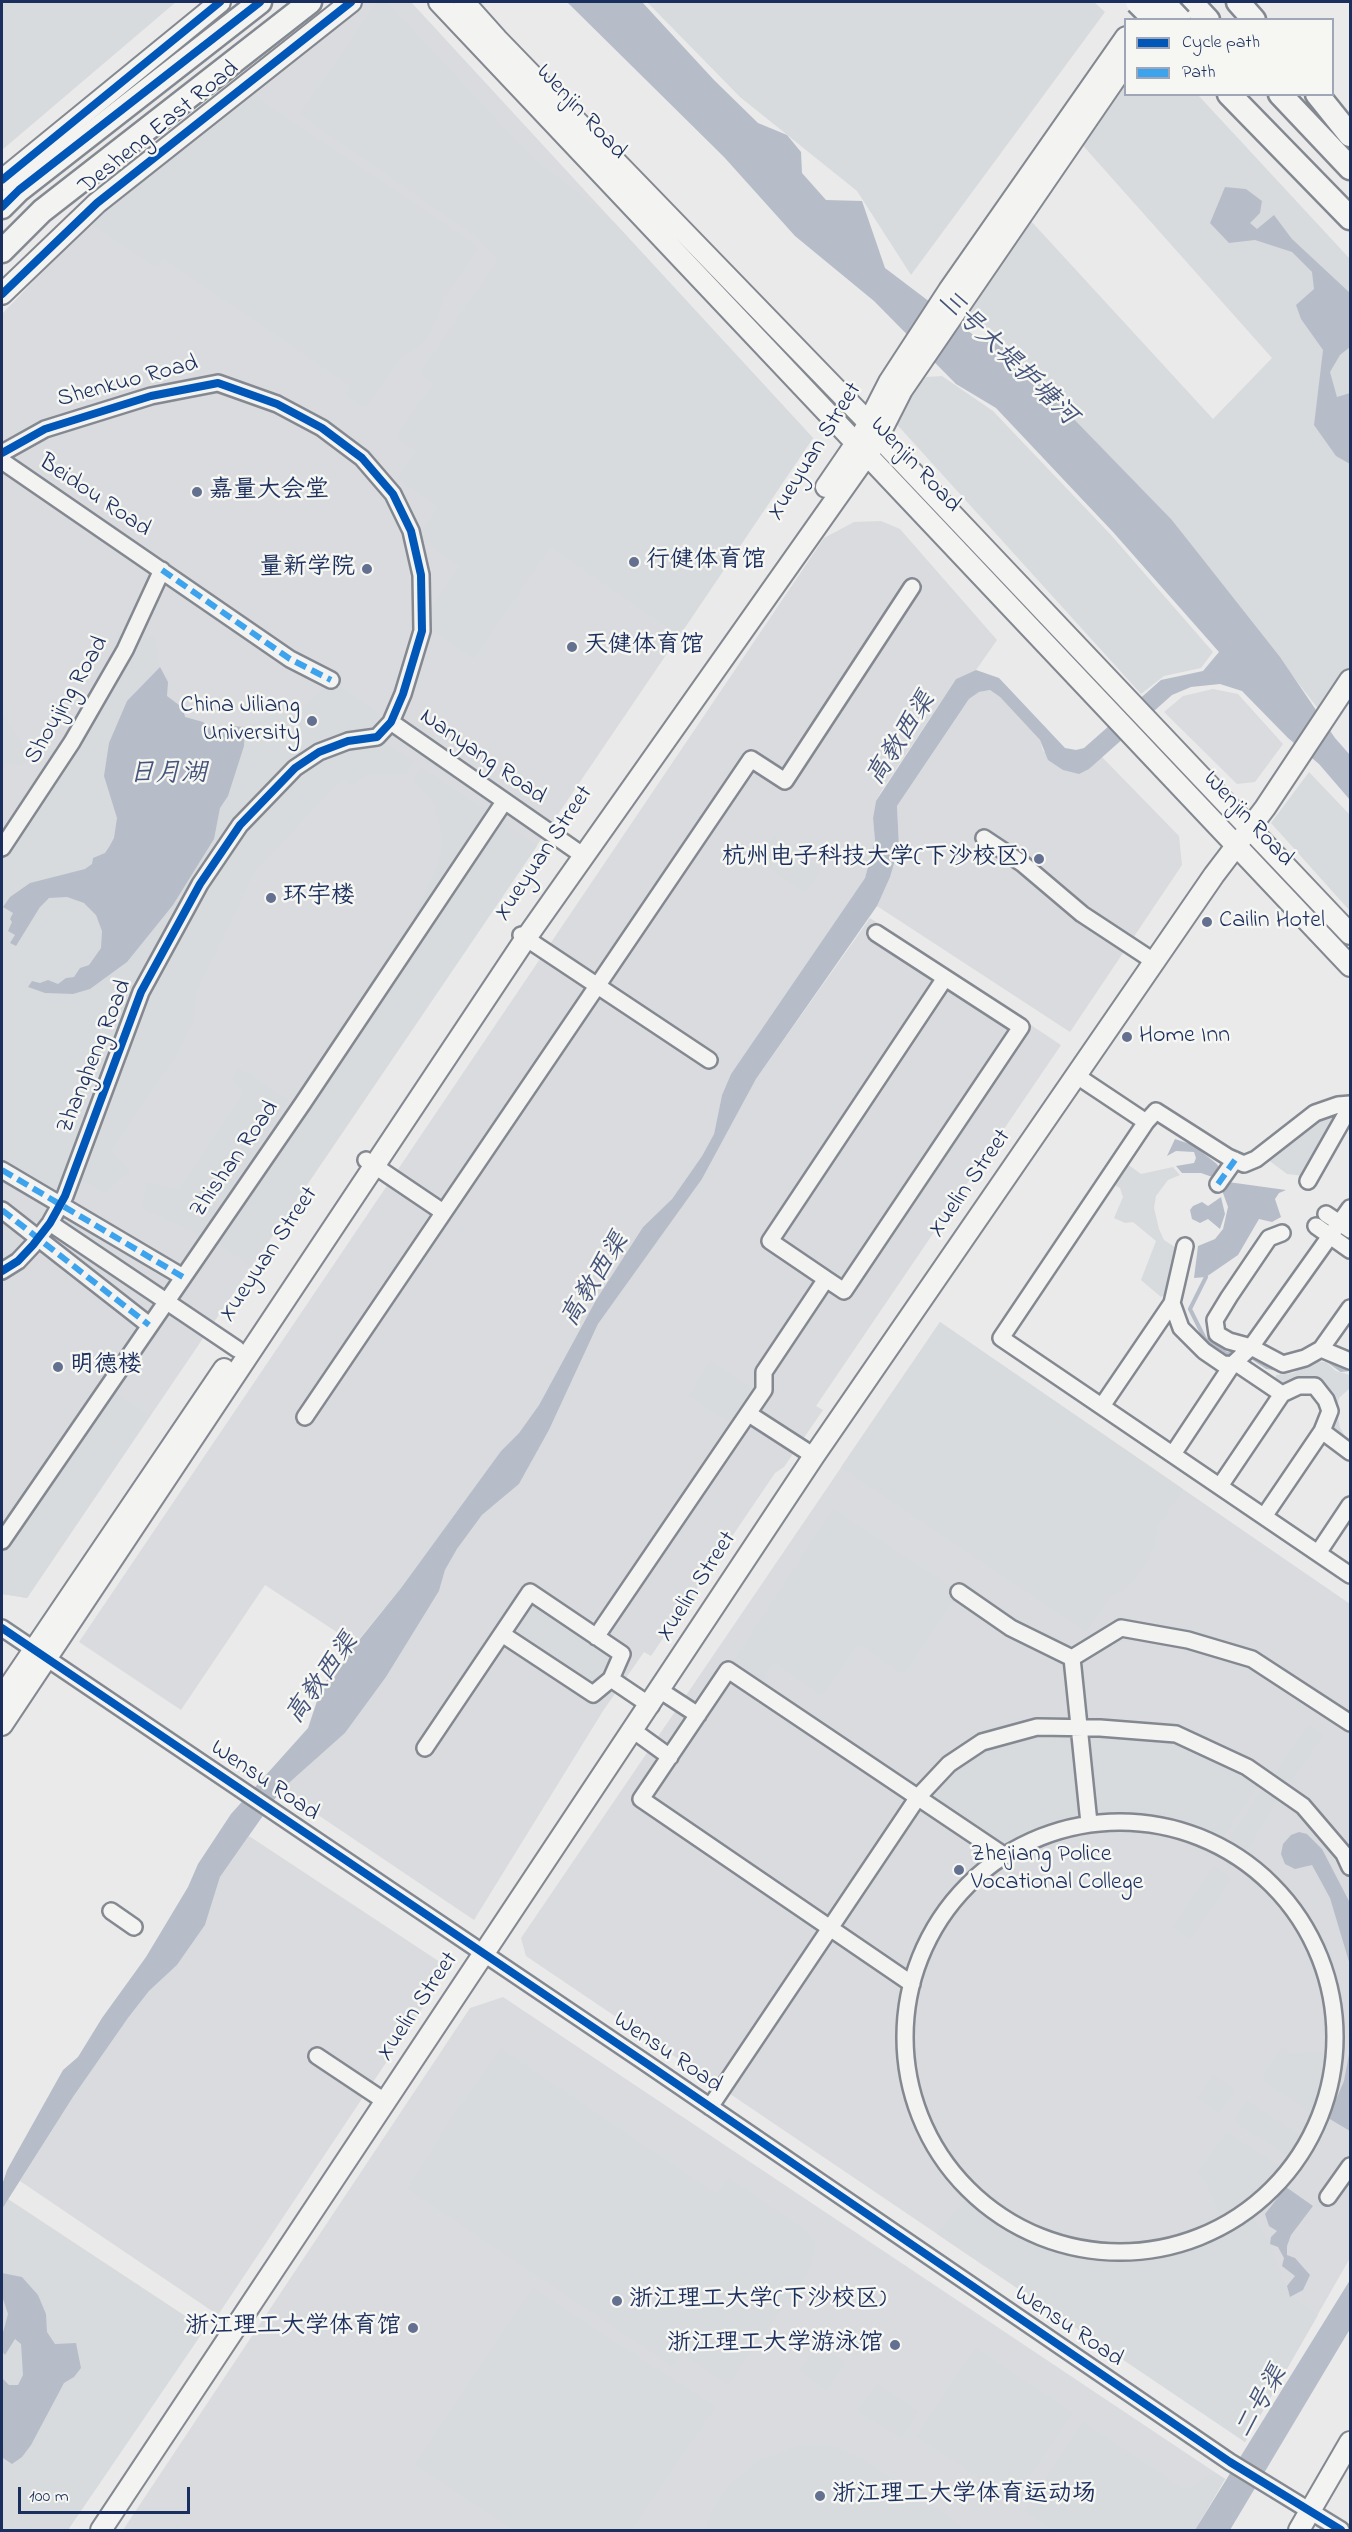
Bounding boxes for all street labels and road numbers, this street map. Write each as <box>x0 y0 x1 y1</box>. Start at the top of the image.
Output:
street label: Desheng East Road <box>74 56 246 202</box>
street label: Wenjin Road <box>528 59 632 167</box>
street label: Shenkuo Road <box>55 350 201 416</box>
street label: Xueyuan Street <box>762 378 870 526</box>
street label: Wenjin Road <box>862 412 966 520</box>
street label: Beidou Road <box>32 449 156 545</box>
street label: Shoujing Road <box>20 632 116 770</box>
street label: Nanyang Road <box>413 704 551 812</box>
street label: Wenjin Road <box>1195 766 1299 874</box>
street label: Xueyuan Street <box>489 781 601 927</box>
street label: Zhangheng Road <box>52 976 140 1138</box>
street label: Zhishan Road <box>185 1096 287 1224</box>
street label: Xuelin Street <box>923 1125 1019 1243</box>
street label: Xueyuan Street <box>214 1182 326 1328</box>
street label: Xuelin Street <box>652 1527 744 1647</box>
street label: Wensu Road <box>204 1735 324 1829</box>
street label: Xuelin Street <box>372 1947 466 2067</box>
street label: Wensu Road <box>607 2007 727 2101</box>
street label: Wensu Road <box>1008 2281 1128 2375</box>

